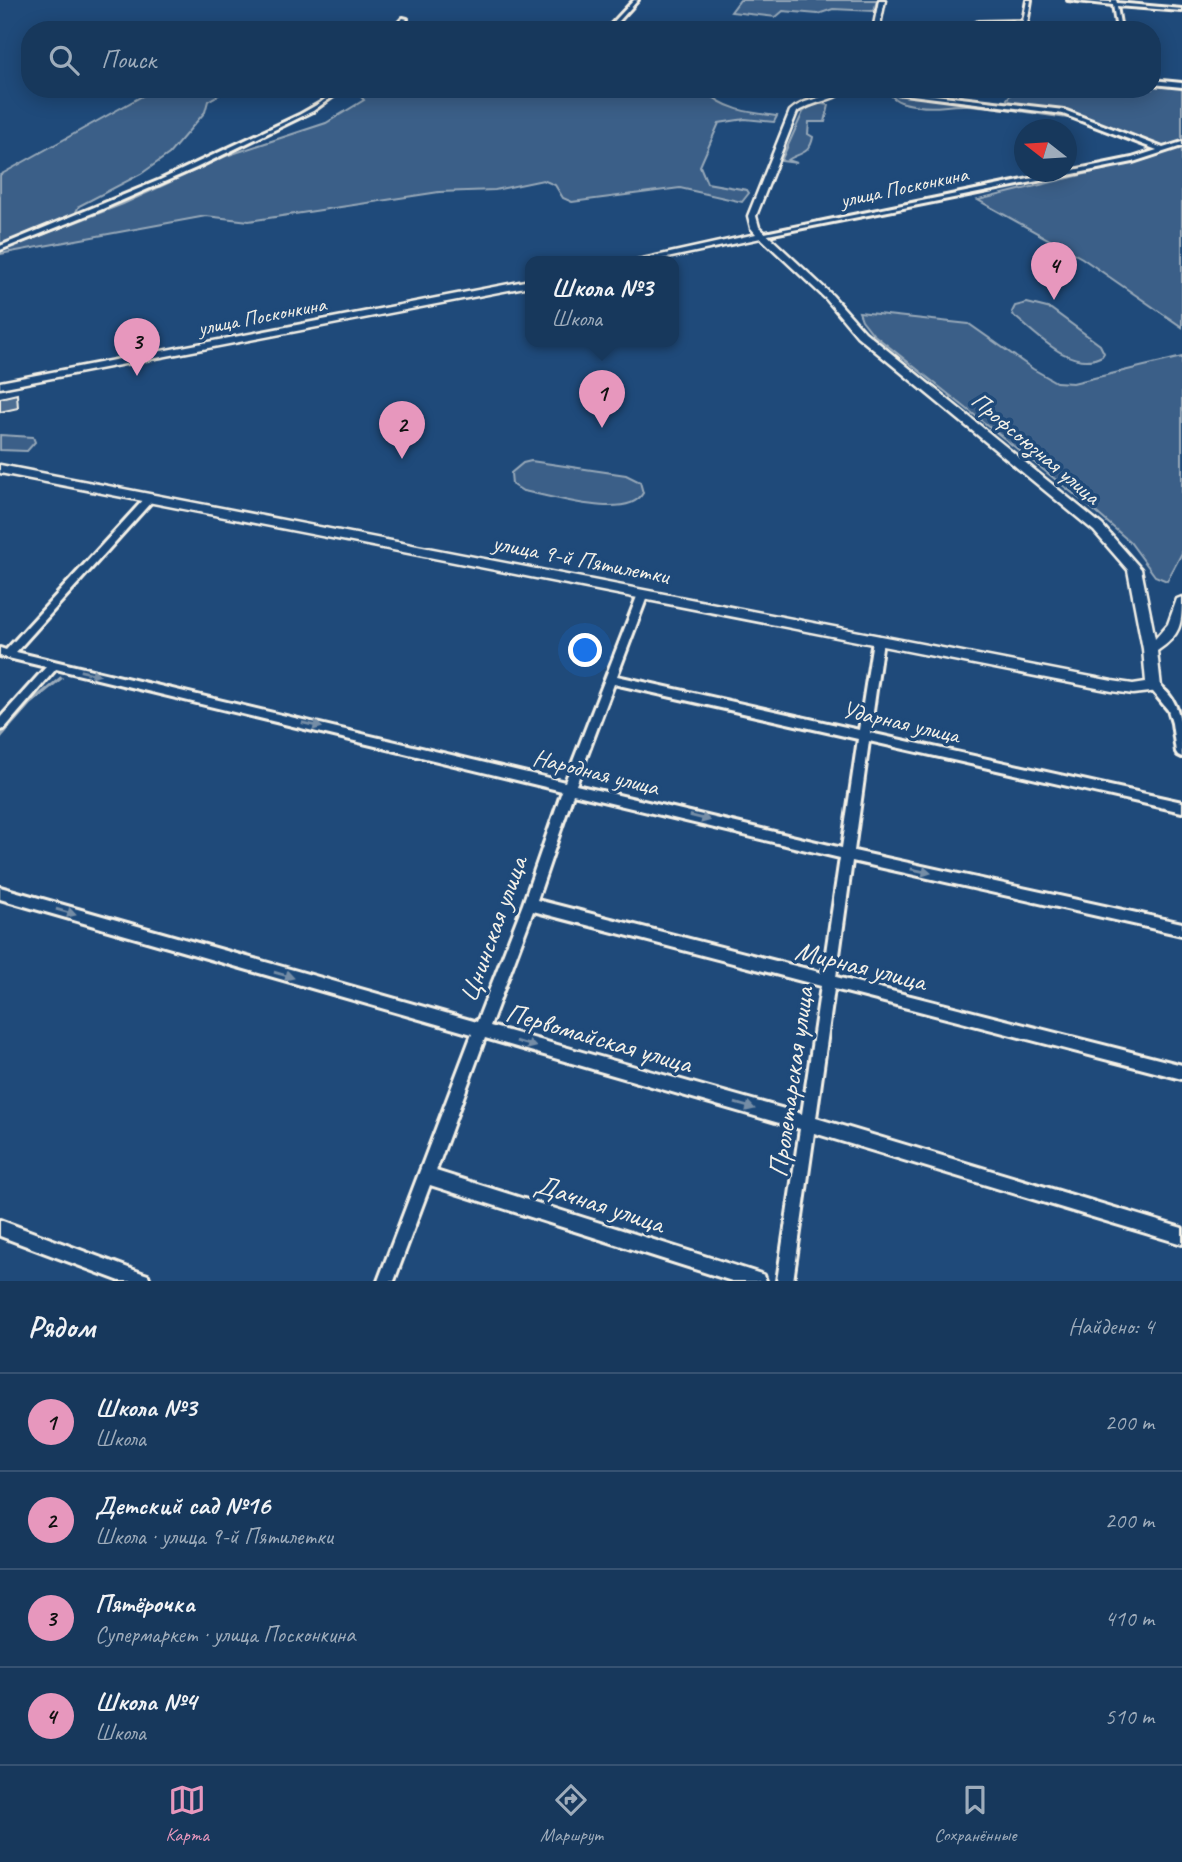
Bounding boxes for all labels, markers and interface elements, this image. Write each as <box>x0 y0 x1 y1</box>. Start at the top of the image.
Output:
search box <box>21 21 1161 98</box>
icon: search <box>45 41 83 79</box>
text: Поиск <box>101 43 156 76</box>
north arrow <box>1014 119 1077 182</box>
street label: улица Посконкина <box>836 160 972 214</box>
pin: 4 <box>1031 242 1077 300</box>
popup <box>525 256 679 347</box>
text: Школа №3 <box>551 271 653 304</box>
street label: улица Посконкина <box>194 291 330 342</box>
text: Школа <box>551 304 602 333</box>
pin: 3 <box>114 318 160 376</box>
pin: 1 <box>579 370 625 428</box>
street label: Профсоюзная улица <box>965 385 1108 512</box>
pin: 2 <box>379 401 425 459</box>
street label: улица 9-й Пятилетки <box>488 527 674 591</box>
your location <box>568 633 602 667</box>
one-way arrow <box>79 668 101 679</box>
street label: Ударная улица <box>839 694 965 751</box>
one-way arrow <box>301 720 323 731</box>
street label: Народная улица <box>530 742 663 802</box>
one-way arrow <box>689 813 711 824</box>
street label: Цнинская улица <box>450 849 536 1007</box>
one-way arrow <box>910 865 932 876</box>
one-way arrow <box>55 907 76 917</box>
street label: Мирная улица <box>792 932 932 999</box>
one-way arrow <box>273 970 295 981</box>
street label: Пролетарская улица <box>760 983 821 1179</box>
street label: Первомайская улица <box>502 994 698 1081</box>
one-way arrow <box>516 1040 537 1050</box>
one-way arrow <box>735 1101 756 1111</box>
street label: Дачная улица <box>531 1166 671 1242</box>
text: Рядом <box>28 1308 95 1346</box>
text: Найдено: 4 <box>1068 1312 1154 1341</box>
text: Школа №3 <box>95 1391 196 1424</box>
text: 1 <box>46 1408 56 1437</box>
text: 200 m <box>1105 1408 1154 1437</box>
text: Школа <box>95 1424 146 1453</box>
text: Детский сад №16 <box>95 1489 270 1522</box>
text: 2 <box>46 1506 56 1535</box>
text: 200 m <box>1105 1506 1154 1535</box>
text: Школа · улица 9-й Пятилетки <box>95 1522 333 1551</box>
text: Пятёрочка <box>95 1587 195 1620</box>
text: 3 <box>46 1604 56 1633</box>
text: 410 m <box>1105 1604 1154 1633</box>
text: Супермаркет · улица Посконкина <box>95 1620 355 1649</box>
text: Школа №4 <box>95 1685 196 1718</box>
text: 4 <box>46 1702 56 1731</box>
text: 510 m <box>1105 1702 1154 1731</box>
text: Школа <box>95 1718 146 1747</box>
tab: Карта <box>166 1781 209 1847</box>
tab: Маршрут <box>540 1781 603 1847</box>
tab: Сохранённые <box>934 1781 1016 1847</box>

